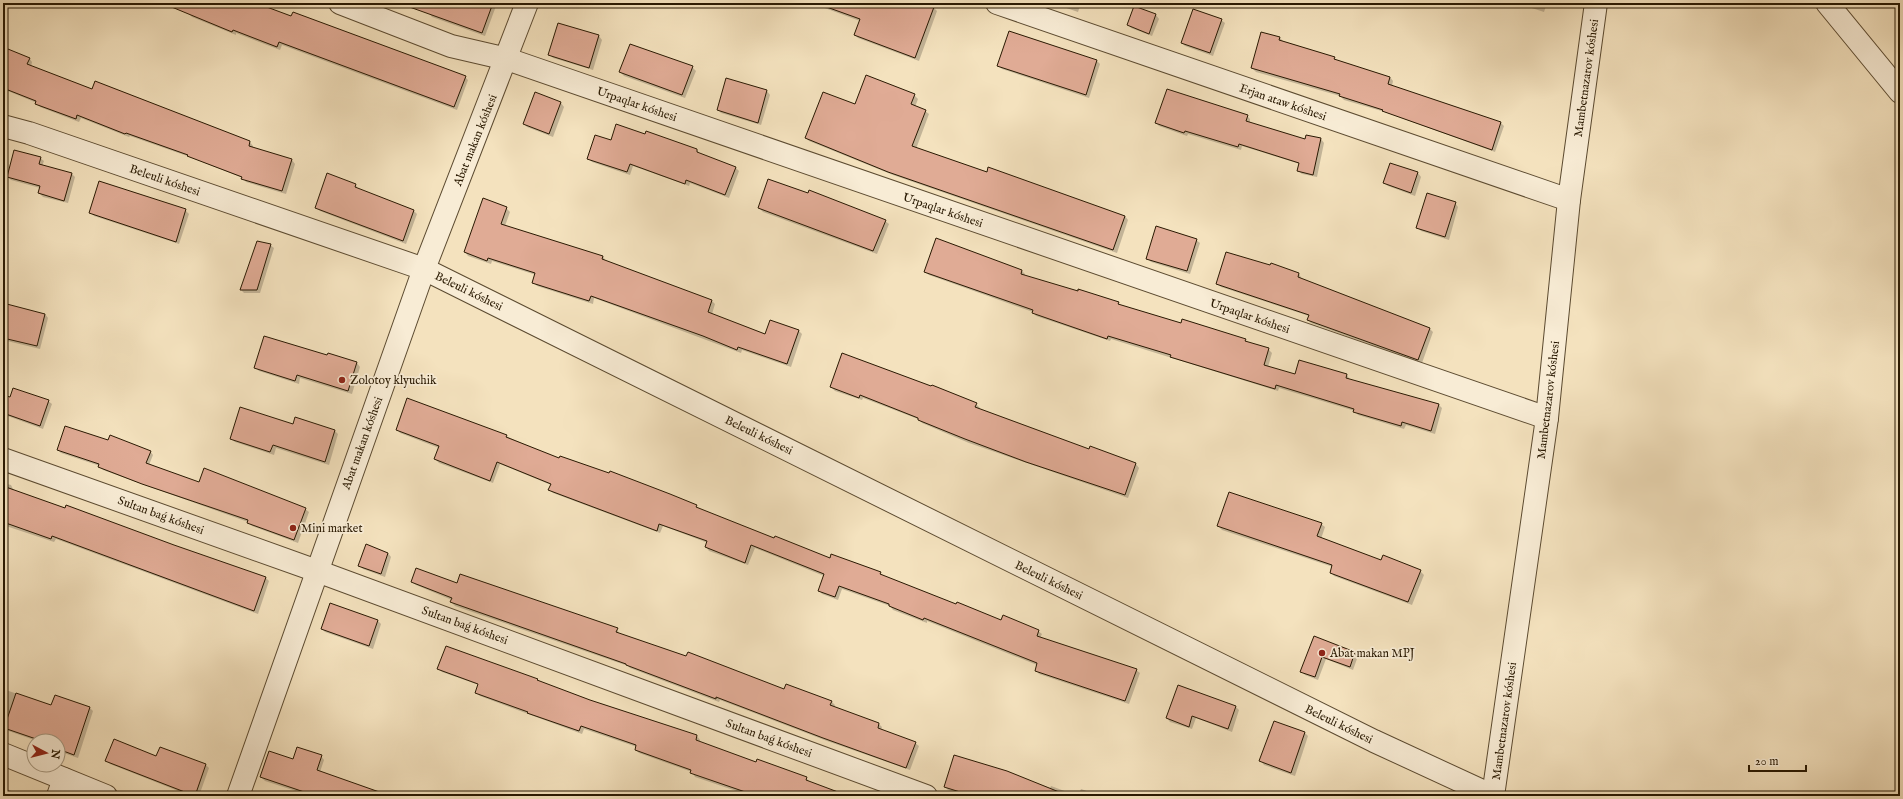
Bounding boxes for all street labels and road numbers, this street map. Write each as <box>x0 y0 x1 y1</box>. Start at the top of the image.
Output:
street label: Mambetnazarov kóshesi <box>1571 18 1602 138</box>
street label: Erjan ataw kóshesi <box>1237 81 1328 124</box>
street label: Urpaqlar kóshesi <box>594 84 679 126</box>
street label: Abat makan kóshesi <box>450 92 501 189</box>
street label: Beleuli kóshesi <box>127 161 202 200</box>
street label: Urpaqlar kóshesi <box>900 190 985 232</box>
street label: Beleuli kóshesi <box>432 269 505 314</box>
street label: Urpaqlar kóshesi <box>1207 296 1292 338</box>
street label: Mambetnazarov kóshesi <box>1534 340 1563 460</box>
street label: Abat makan kóshesi <box>338 395 386 493</box>
street label: Beleuli kóshesi <box>722 413 795 458</box>
street label: Sultan baǵ kóshesi <box>116 493 206 538</box>
street label: Beleuli kóshesi <box>1012 558 1085 603</box>
street label: Sultan baǵ kóshesi <box>420 603 510 648</box>
street label: Mambetnazarov kóshesi <box>1489 661 1520 781</box>
street label: Beleuli kóshesi <box>1302 702 1375 747</box>
street label: Sultan baǵ kóshesi <box>724 716 814 761</box>

